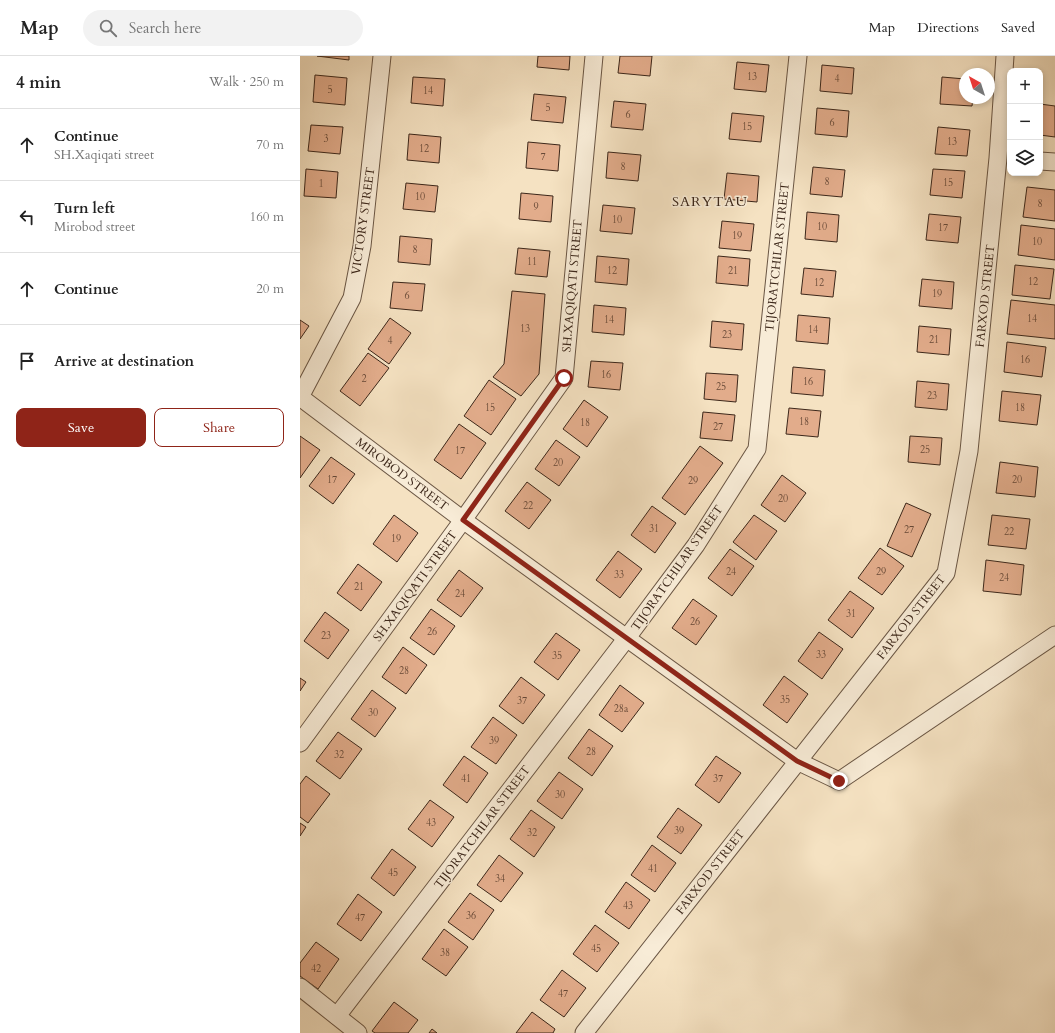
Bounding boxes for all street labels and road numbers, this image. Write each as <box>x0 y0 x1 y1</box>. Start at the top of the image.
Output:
street label: VICTORY STREET <box>348 166 378 276</box>
street label: TIJORATCHILAR STREET <box>761 181 793 333</box>
street label: SH.XAQIQATI STREET <box>558 219 586 353</box>
street label: FARXOD STREET <box>972 244 998 348</box>
street label: MIROBOD STREET <box>352 434 452 514</box>
street label: TIJORATCHILAR STREET <box>627 502 727 634</box>
street label: SH.XAQIQATI STREET <box>369 527 461 645</box>
street label: FARXOD STREET <box>873 571 949 663</box>
street label: TIJORATCHILAR STREET <box>430 762 534 892</box>
street label: FARXOD STREET <box>672 826 748 918</box>

